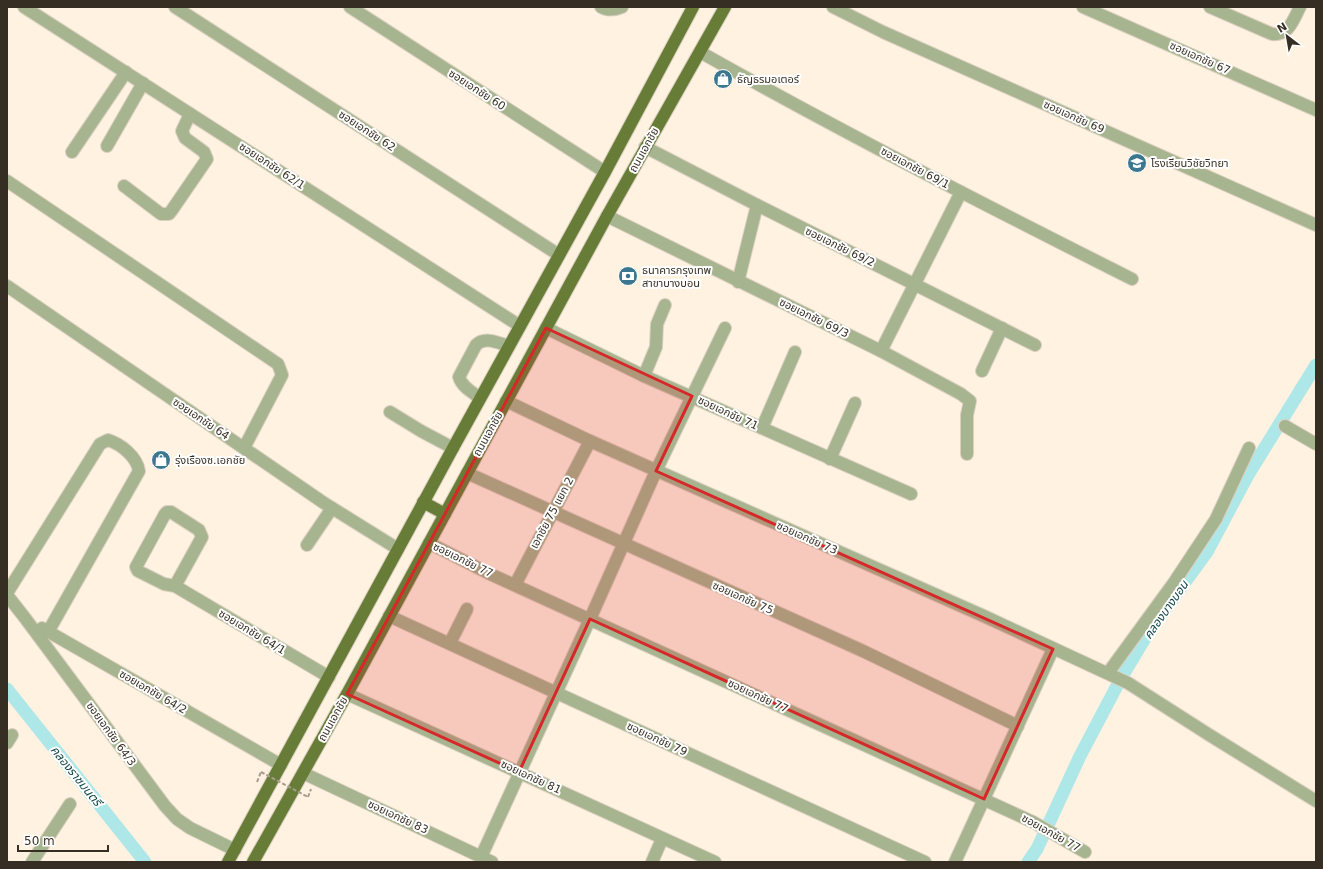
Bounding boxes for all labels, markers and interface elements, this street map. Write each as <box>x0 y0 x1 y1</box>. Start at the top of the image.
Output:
north arrow <box>1267 16 1307 56</box>
text: N <box>1275 20 1289 36</box>
street label: ซอยเอกชัย 67 <box>1168 39 1232 77</box>
street label: ซอยเอกชัย 60 <box>446 67 508 113</box>
shop icon: ธัญธรมอเตอร์ <box>712 68 734 90</box>
place label: ธัญธรมอเตอร์ <box>737 73 800 86</box>
street label: ซอยเอกชัย 69 <box>1042 98 1106 136</box>
street label: ซอยเอกชัย 62 <box>336 108 398 154</box>
street label: ถนนเอกชัย <box>626 126 662 174</box>
street label: ซอยเอกชัย 62/1 <box>237 140 307 192</box>
street label: ซอยเอกชัย 69/1 <box>878 144 952 192</box>
school or university icon: โรงเรียนวิชัยวิทยา <box>1126 152 1148 174</box>
place label: โรงเรียนวิชัยวิทยา <box>1151 157 1228 170</box>
street label: ซอยเอกชัย 69/2 <box>803 225 877 269</box>
place label: ธนาคารกรุงเทพ สาขาบางบอน <box>642 264 712 290</box>
bank icon: ธนาคารกรุงเทพ สาขาบางบอน <box>617 265 639 287</box>
street label: ซอยเอกชัย 69/3 <box>777 296 851 340</box>
street label: ซอยเอกชัย 71 <box>696 393 760 433</box>
street label: ซอยเอกชัย 64 <box>170 395 232 443</box>
street label: ถนนเอกชัย <box>470 410 506 458</box>
shop icon: รุ่งเรืองซ.เอกชัย <box>150 449 172 471</box>
place label: รุ่งเรืองซ.เอกชัย <box>175 454 245 467</box>
street label: เอกชัย 75 แยก 2 <box>528 475 576 551</box>
street label: ซอยเอกชัย 73 <box>775 519 839 557</box>
street label: ซอยเอกชัย 77 <box>431 540 495 580</box>
water label: คลองบางบอน <box>1141 578 1191 642</box>
street label: ซอยเอกชัย 75 <box>711 579 775 617</box>
street label: ซอยเอกชัย 64/1 <box>216 607 288 657</box>
street label: ซอยเอกชัย 64/2 <box>117 667 189 717</box>
street label: ซอยเอกชัย 77 <box>726 676 790 716</box>
street label: ถนนเอกชัย <box>315 695 351 743</box>
street label: ซอยเอกชัย 64/3 <box>83 700 139 768</box>
street label: ซอยเอกชัย 79 <box>625 719 689 759</box>
water label: คลองราชมนตรี <box>48 743 106 811</box>
street label: ซอยเอกชัย 81 <box>499 757 563 797</box>
street label: ซอยเอกชัย 83 <box>366 797 430 837</box>
street label: ซอยเอกชัย 77 <box>1019 812 1083 854</box>
scale bar <box>18 827 108 853</box>
text: 50 m <box>24 834 55 848</box>

